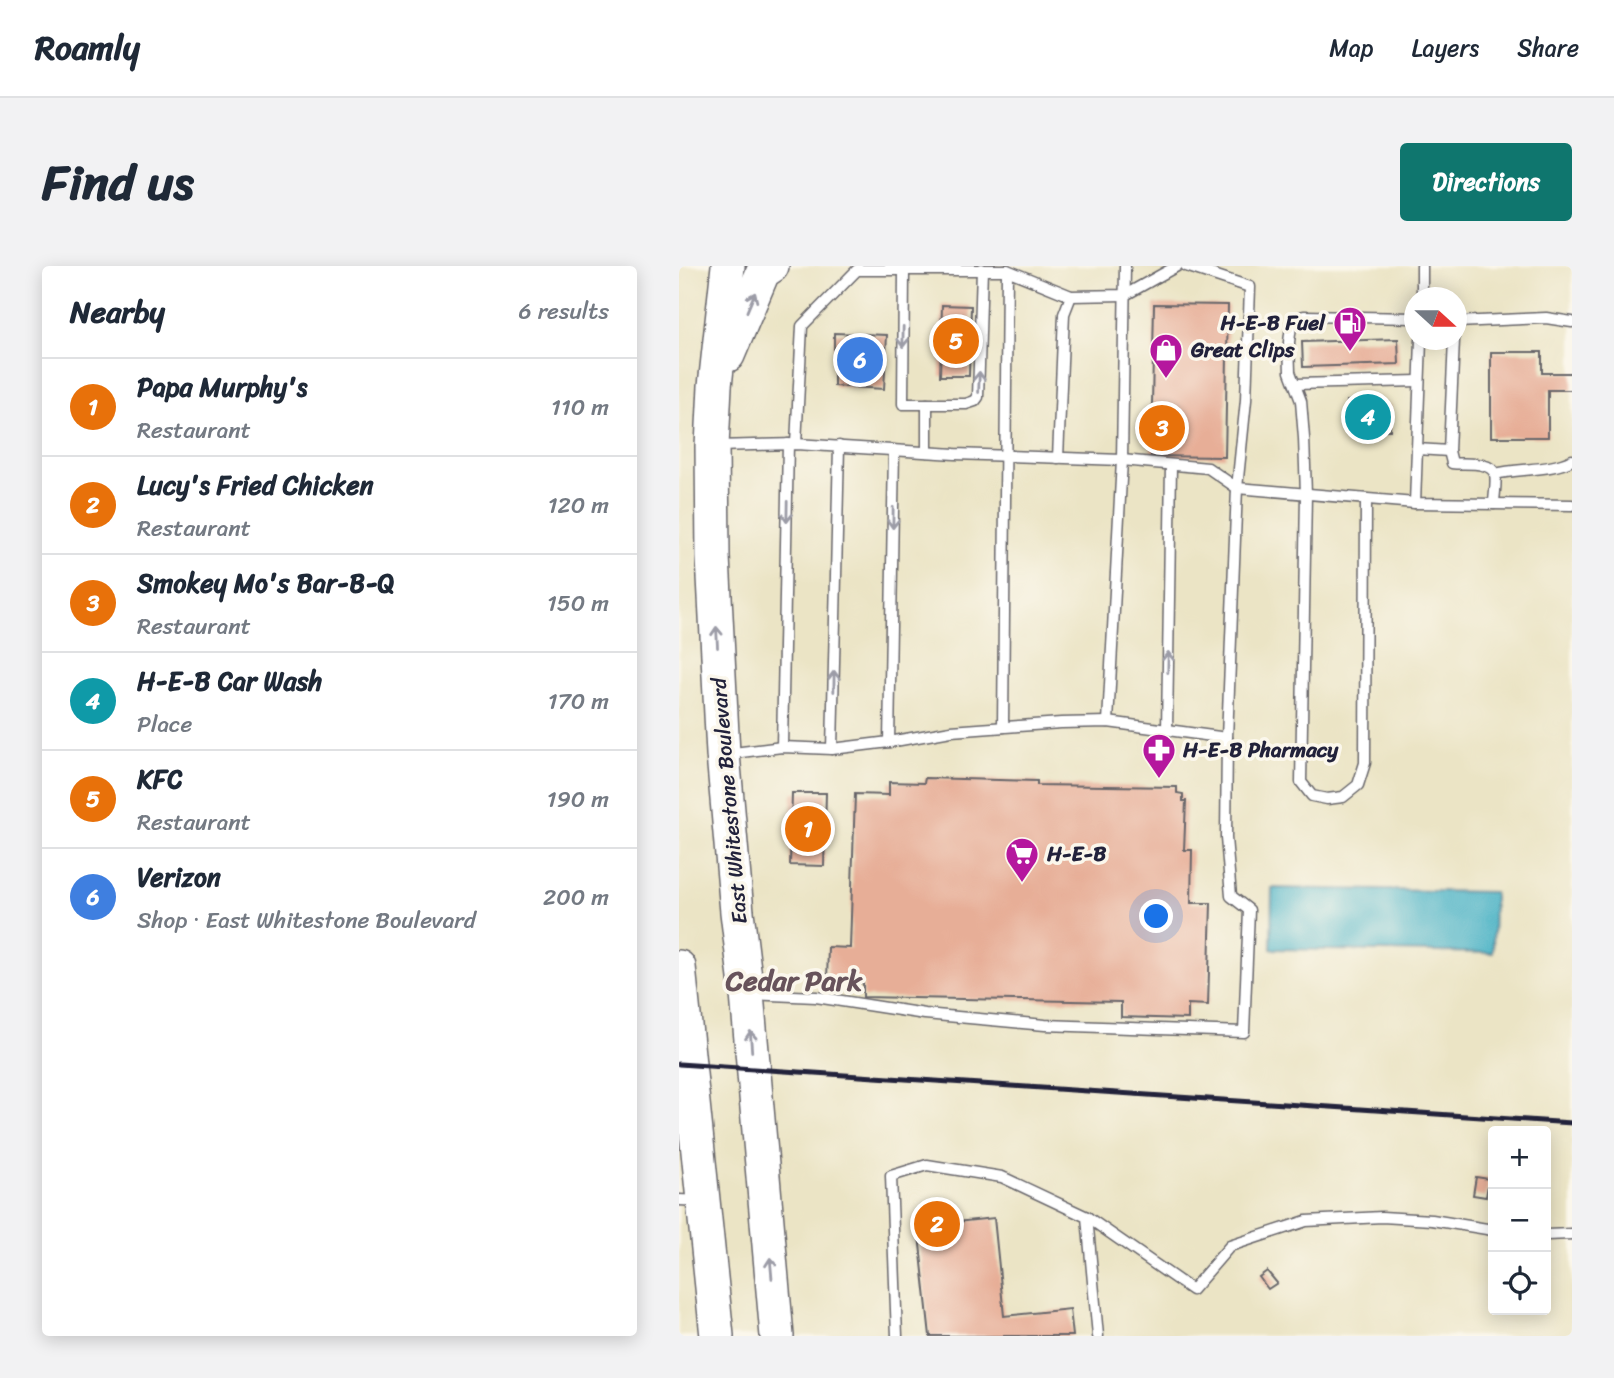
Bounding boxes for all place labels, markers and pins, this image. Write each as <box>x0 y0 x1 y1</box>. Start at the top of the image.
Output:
place label: H-E-B Fuel <box>1220 304 1326 342</box>
fuel station icon: H-E-B Fuel <box>1331 304 1369 353</box>
pin: 5 <box>933 315 979 367</box>
shop icon: Great Clips <box>1147 331 1185 380</box>
place label: Great Clips <box>1190 331 1295 369</box>
pin: 6 <box>837 334 883 386</box>
pin: 4 <box>1345 391 1391 443</box>
pin: 3 <box>1139 402 1185 454</box>
pharmacy icon: H-E-B Pharmacy <box>1140 731 1178 780</box>
place label: H-E-B Pharmacy <box>1182 731 1339 769</box>
pin: 1 <box>785 803 831 855</box>
supermarket icon: H-E-B <box>1003 835 1041 884</box>
place label: H-E-B <box>1046 835 1107 873</box>
pin: 2 <box>914 1198 960 1250</box>

